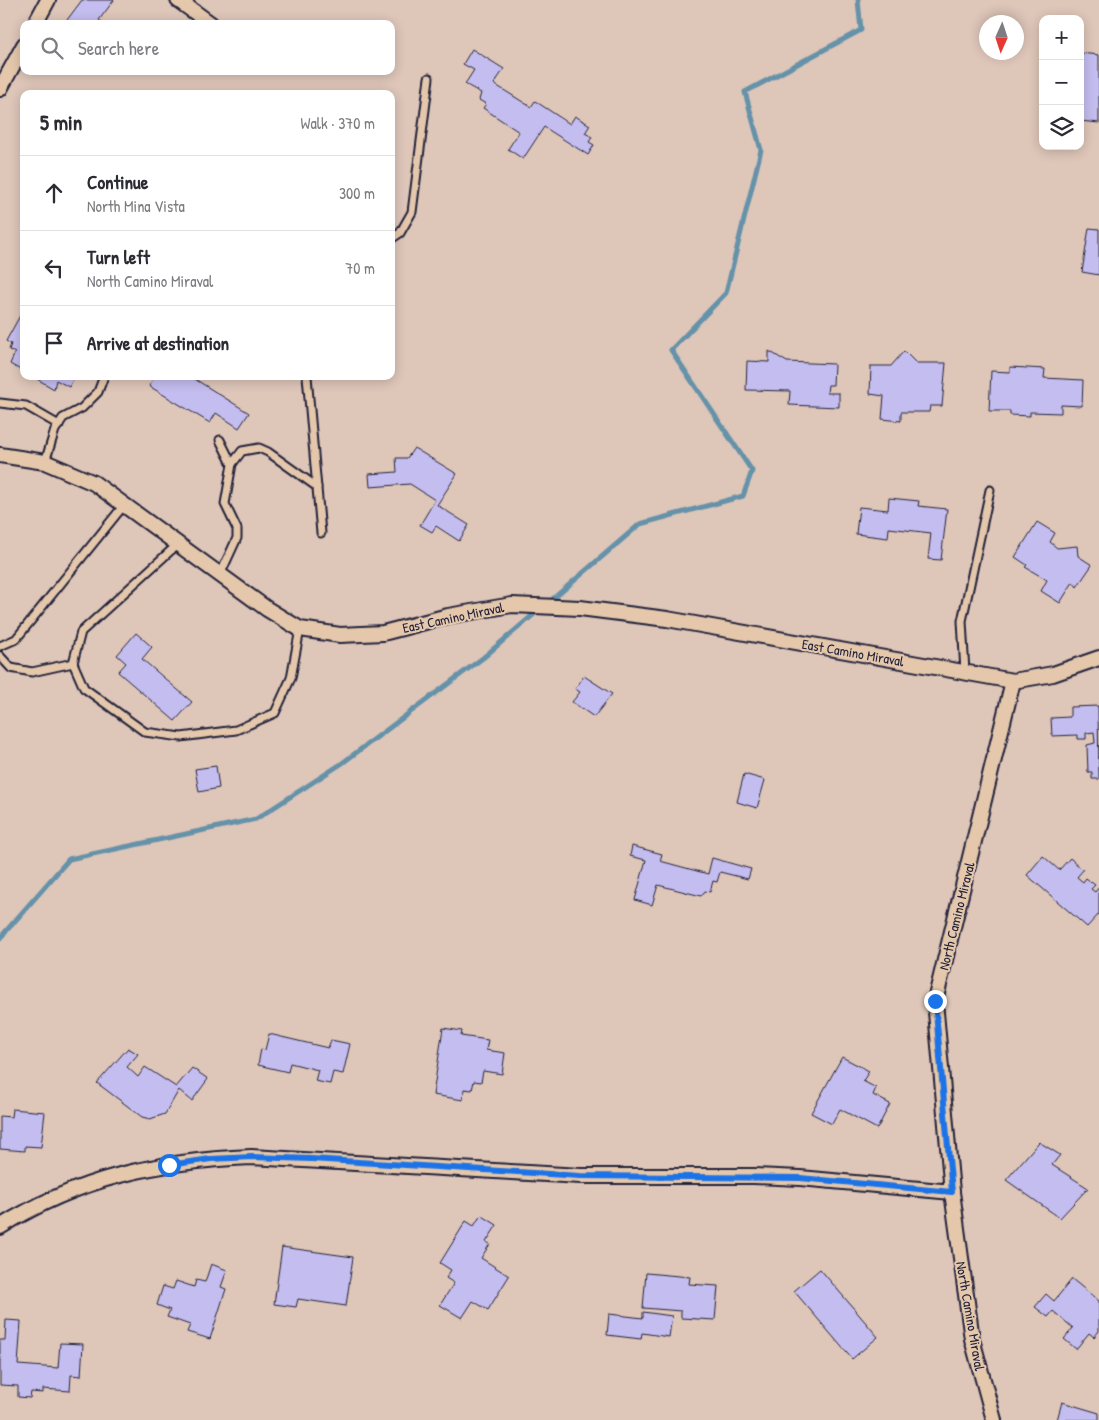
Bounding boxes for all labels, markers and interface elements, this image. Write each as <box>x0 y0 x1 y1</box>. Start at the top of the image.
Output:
north arrow <box>979 15 1024 60</box>
map controls <box>1039 15 1084 150</box>
button: + <box>1039 15 1084 60</box>
search box <box>20 20 395 75</box>
icon: search <box>38 34 66 62</box>
text: Search here <box>78 35 159 61</box>
button: − <box>1039 60 1084 105</box>
button: layers <box>1039 105 1084 150</box>
text: 5 min <box>40 108 82 137</box>
text: Walk · 370 m <box>301 112 375 134</box>
text: Continue <box>87 169 148 195</box>
icon: ahead <box>40 179 68 207</box>
text: 300 m <box>339 182 375 204</box>
text: North Mina Vista <box>87 195 185 217</box>
text: Turn left <box>87 244 150 270</box>
icon: left <box>40 254 68 282</box>
text: 70 m <box>345 257 375 279</box>
text: North Camino Miraval <box>87 270 213 292</box>
icon: arrive <box>40 329 68 357</box>
text: Arrive at destination <box>87 330 229 356</box>
street label: East Camino Miraval <box>401 597 506 637</box>
street label: East Camino Miraval <box>801 634 906 670</box>
street label: North Camino Miraval <box>933 860 979 972</box>
route end <box>924 990 947 1013</box>
route start <box>158 1154 181 1177</box>
street label: North Camino Miraval <box>952 1260 990 1372</box>

